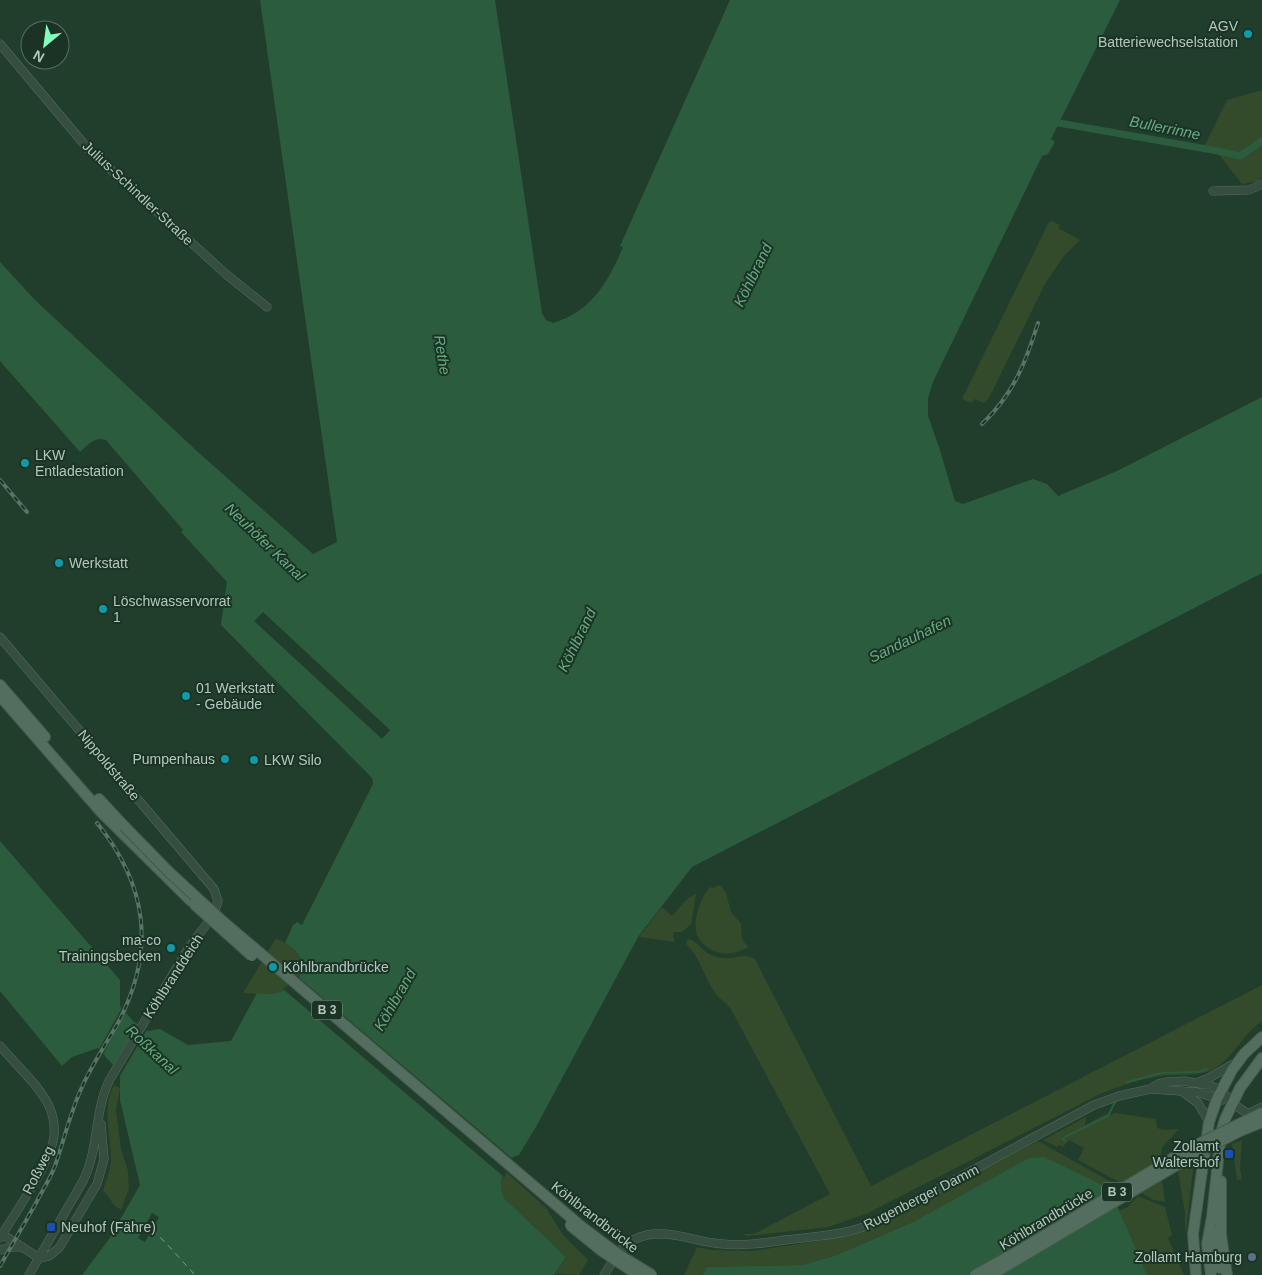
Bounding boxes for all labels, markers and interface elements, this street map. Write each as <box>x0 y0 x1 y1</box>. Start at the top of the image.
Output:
place label: AGV Batteriewechselstation <box>1098 18 1239 50</box>
north arrow <box>20 20 70 70</box>
marker: AGV Batteriewechselstation <box>1242 28 1254 40</box>
text: N <box>30 47 47 66</box>
water label: Bullerrinne <box>1128 112 1202 143</box>
street label: Julius-Schindler-Straße <box>79 138 197 249</box>
water label: Köhlbrand <box>730 240 775 309</box>
water label: Rethe <box>431 334 454 376</box>
place label: LKW Entladestation <box>35 447 124 479</box>
marker: LKW Entladestation <box>19 457 31 469</box>
water label: Neuhöfer Kanal <box>222 499 309 584</box>
place label: Werkstatt <box>69 555 128 571</box>
marker: Werkstatt <box>53 557 65 569</box>
place label: Löschwasservorrat 1 <box>113 593 231 625</box>
marker: Löschwasservorrat 1 <box>97 603 109 615</box>
water label: Köhlbrand <box>554 605 599 674</box>
water label: Sandauhafen <box>866 611 954 666</box>
place label: 01 Werkstatt - Gebäude <box>196 680 274 712</box>
marker: 01 Werkstatt - Gebäude <box>180 690 192 702</box>
street label: Nippoldstraße <box>75 726 143 804</box>
place label: Pumpenhaus <box>132 751 215 767</box>
place label: LKW Silo <box>264 752 322 768</box>
marker: Pumpenhaus <box>219 753 231 765</box>
marker: LKW Silo <box>248 754 260 766</box>
street label: Köhlbranddeich <box>140 931 206 1021</box>
place label: ma-co Trainingsbecken <box>59 932 161 964</box>
marker: ma-co Trainingsbecken <box>165 942 177 954</box>
place label: Köhlbrandbrücke <box>283 959 389 975</box>
marker: Köhlbrandbrücke <box>267 961 279 973</box>
water label: Köhlbrand <box>370 965 419 1034</box>
road number: B 3 <box>312 1000 342 1020</box>
water label: Roßkanal <box>123 1022 182 1078</box>
place label: Zollamt Waltershof <box>1153 1138 1219 1170</box>
street label: Roßweg <box>19 1143 57 1197</box>
marker: Zollamt Waltershof <box>1223 1148 1235 1160</box>
street label: Rugenberger Damm <box>861 1161 981 1233</box>
street label: Köhlbrandbrücke <box>548 1178 642 1256</box>
road number: B 3 <box>1102 1182 1132 1202</box>
street label: Köhlbrandbrücke <box>997 1185 1096 1253</box>
place label: Neuhof (Fähre) <box>61 1219 156 1235</box>
marker: Neuhof (Fähre) <box>45 1221 57 1233</box>
place label: Zollamt Hamburg <box>1135 1249 1242 1265</box>
marker: Zollamt Hamburg <box>1246 1251 1258 1263</box>

